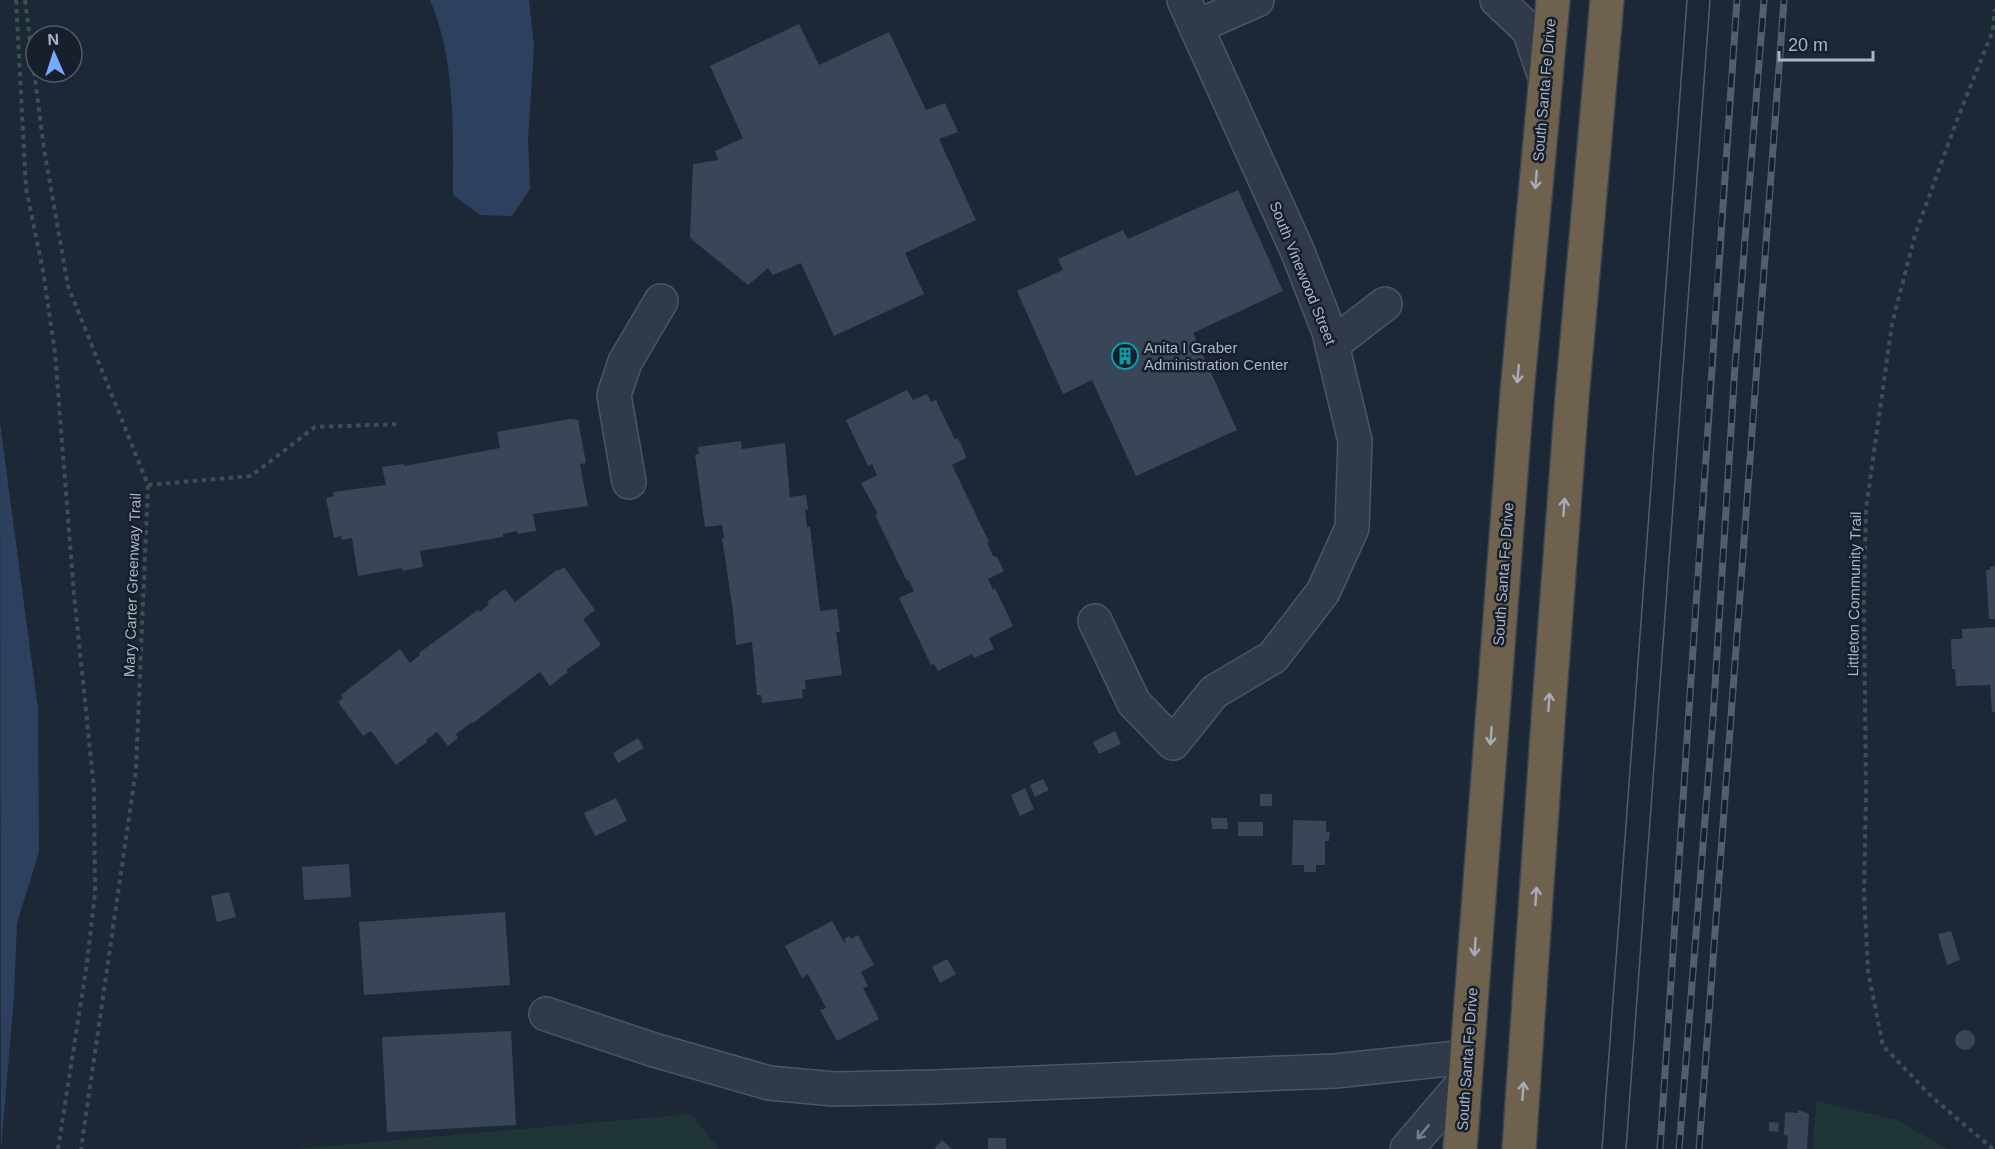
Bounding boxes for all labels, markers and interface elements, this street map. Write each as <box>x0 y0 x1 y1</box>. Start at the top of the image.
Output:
street label: South Santa Fe Drive <box>1529 18 1559 162</box>
north arrow <box>24 24 84 84</box>
scale bar <box>1779 24 1874 62</box>
text: N <box>47 31 59 48</box>
text: 20 m <box>1788 35 1828 55</box>
one-way arrow <box>1530 170 1541 190</box>
street label: South Vinewood Street <box>1266 199 1340 348</box>
place label: Anita I Graber Administration Center <box>1144 339 1288 373</box>
building icon: Anita I Graber Administration Center <box>1110 341 1140 371</box>
one-way arrow <box>1513 364 1524 384</box>
street label: Mary Carter Greenway Trail <box>120 493 144 677</box>
one-way arrow <box>1559 498 1570 518</box>
street label: South Santa Fe Drive <box>1490 502 1516 646</box>
street label: Littleton Community Trail <box>1844 511 1864 677</box>
one-way arrow <box>1544 692 1555 712</box>
one-way arrow <box>1485 726 1496 746</box>
one-way arrow <box>1531 887 1542 907</box>
one-way arrow <box>1469 937 1480 957</box>
street label: South Santa Fe Drive <box>1454 987 1480 1131</box>
one-way arrow <box>1518 1081 1529 1101</box>
one-way arrow <box>1416 1124 1430 1139</box>

